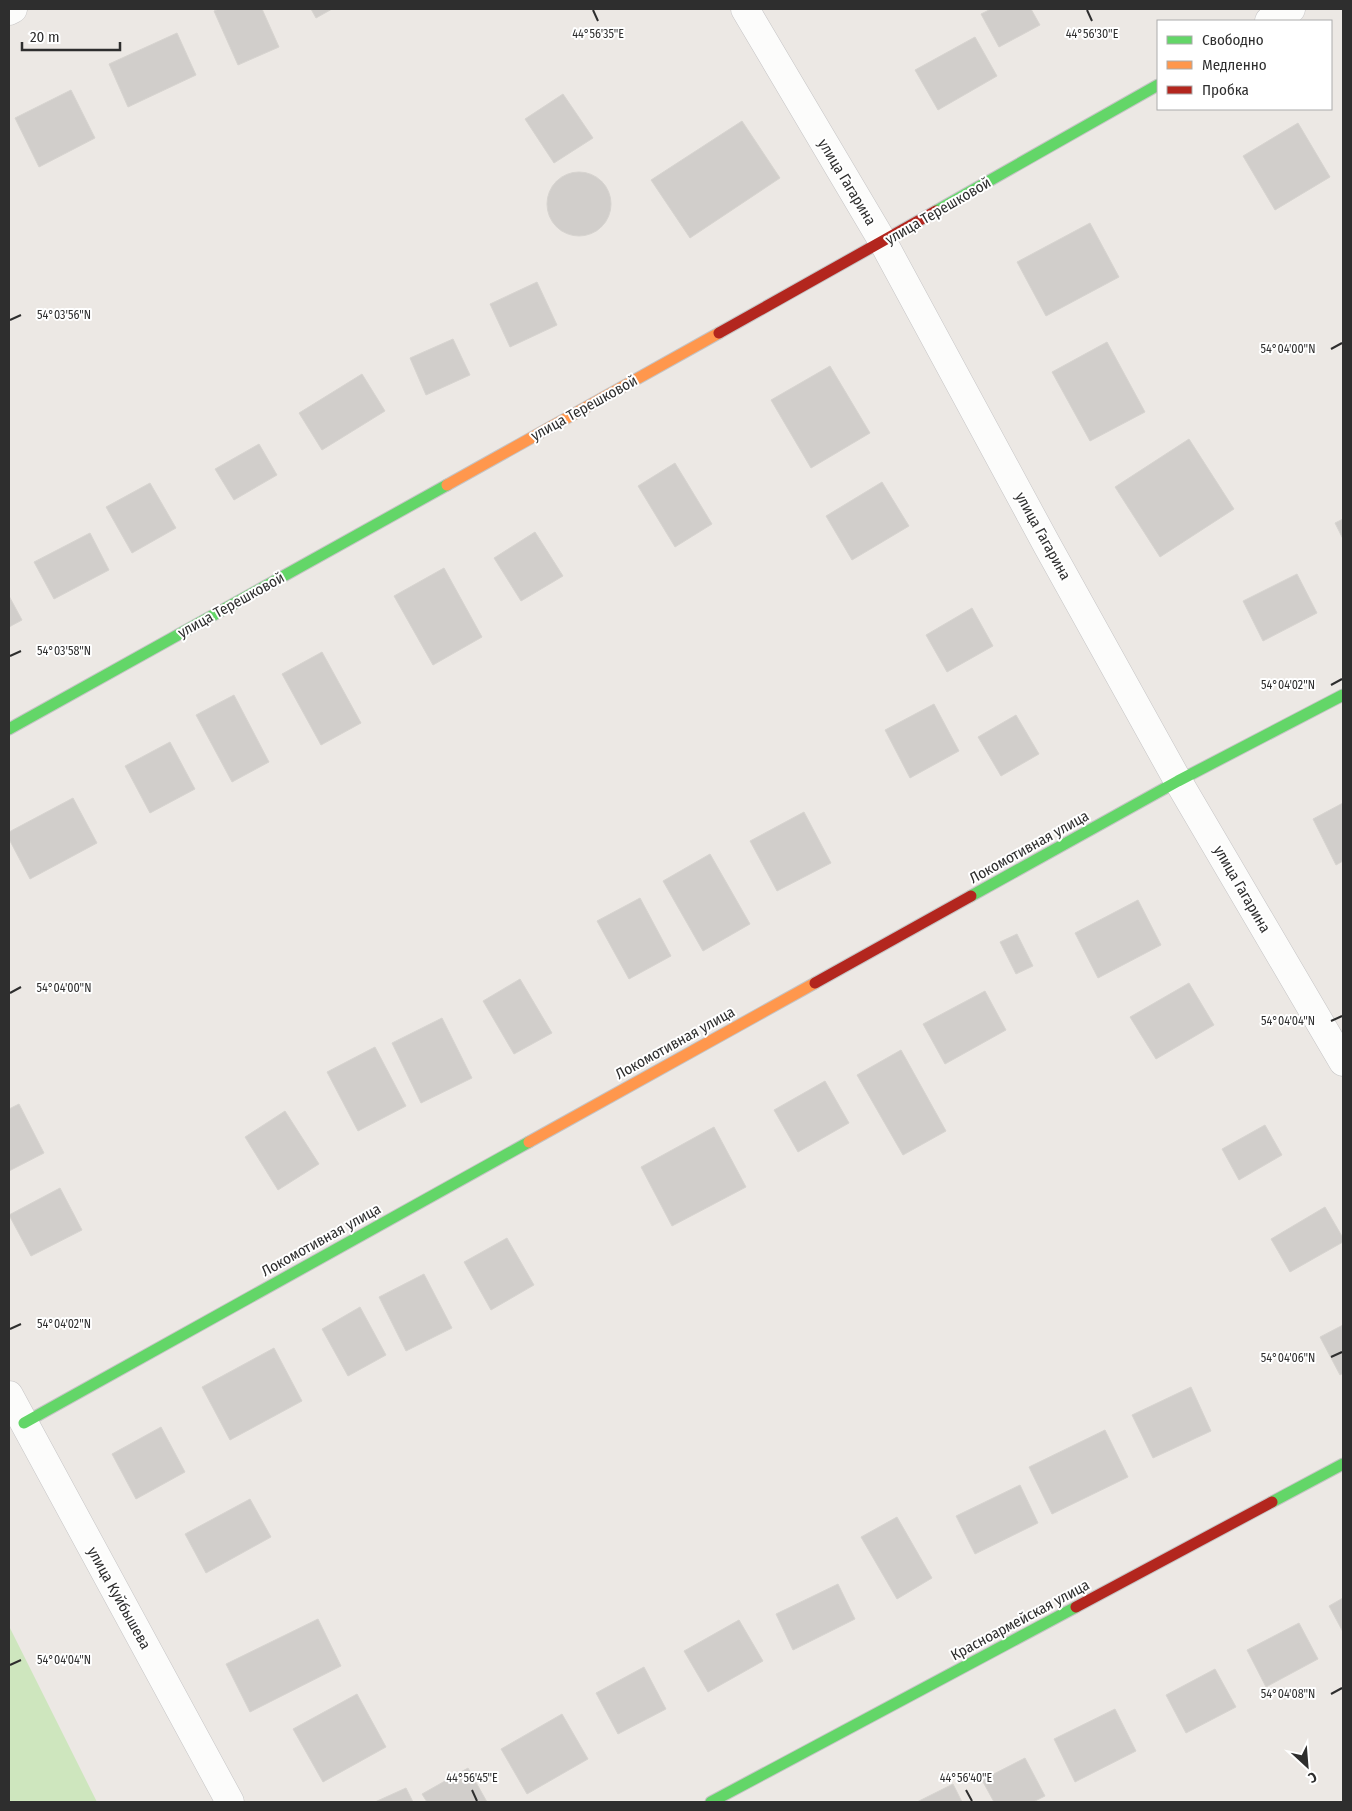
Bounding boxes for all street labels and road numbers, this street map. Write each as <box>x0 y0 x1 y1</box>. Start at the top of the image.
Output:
street label: улица Гагарина <box>814 135 880 229</box>
street label: улица Терешковой <box>882 173 994 249</box>
street label: улица Терешковой <box>528 371 640 445</box>
street label: улица Гагарина <box>1011 489 1075 583</box>
street label: улица Терешковой <box>175 568 287 642</box>
street label: Локомотивная улица <box>966 807 1092 887</box>
street label: улица Гагарина <box>1210 842 1274 936</box>
street label: Локомотивная улица <box>612 1003 738 1083</box>
street label: Локомотивная улица <box>258 1200 384 1280</box>
street label: улица Куйбышева <box>83 1544 155 1652</box>
street label: Красноармейская улица <box>948 1576 1092 1664</box>

